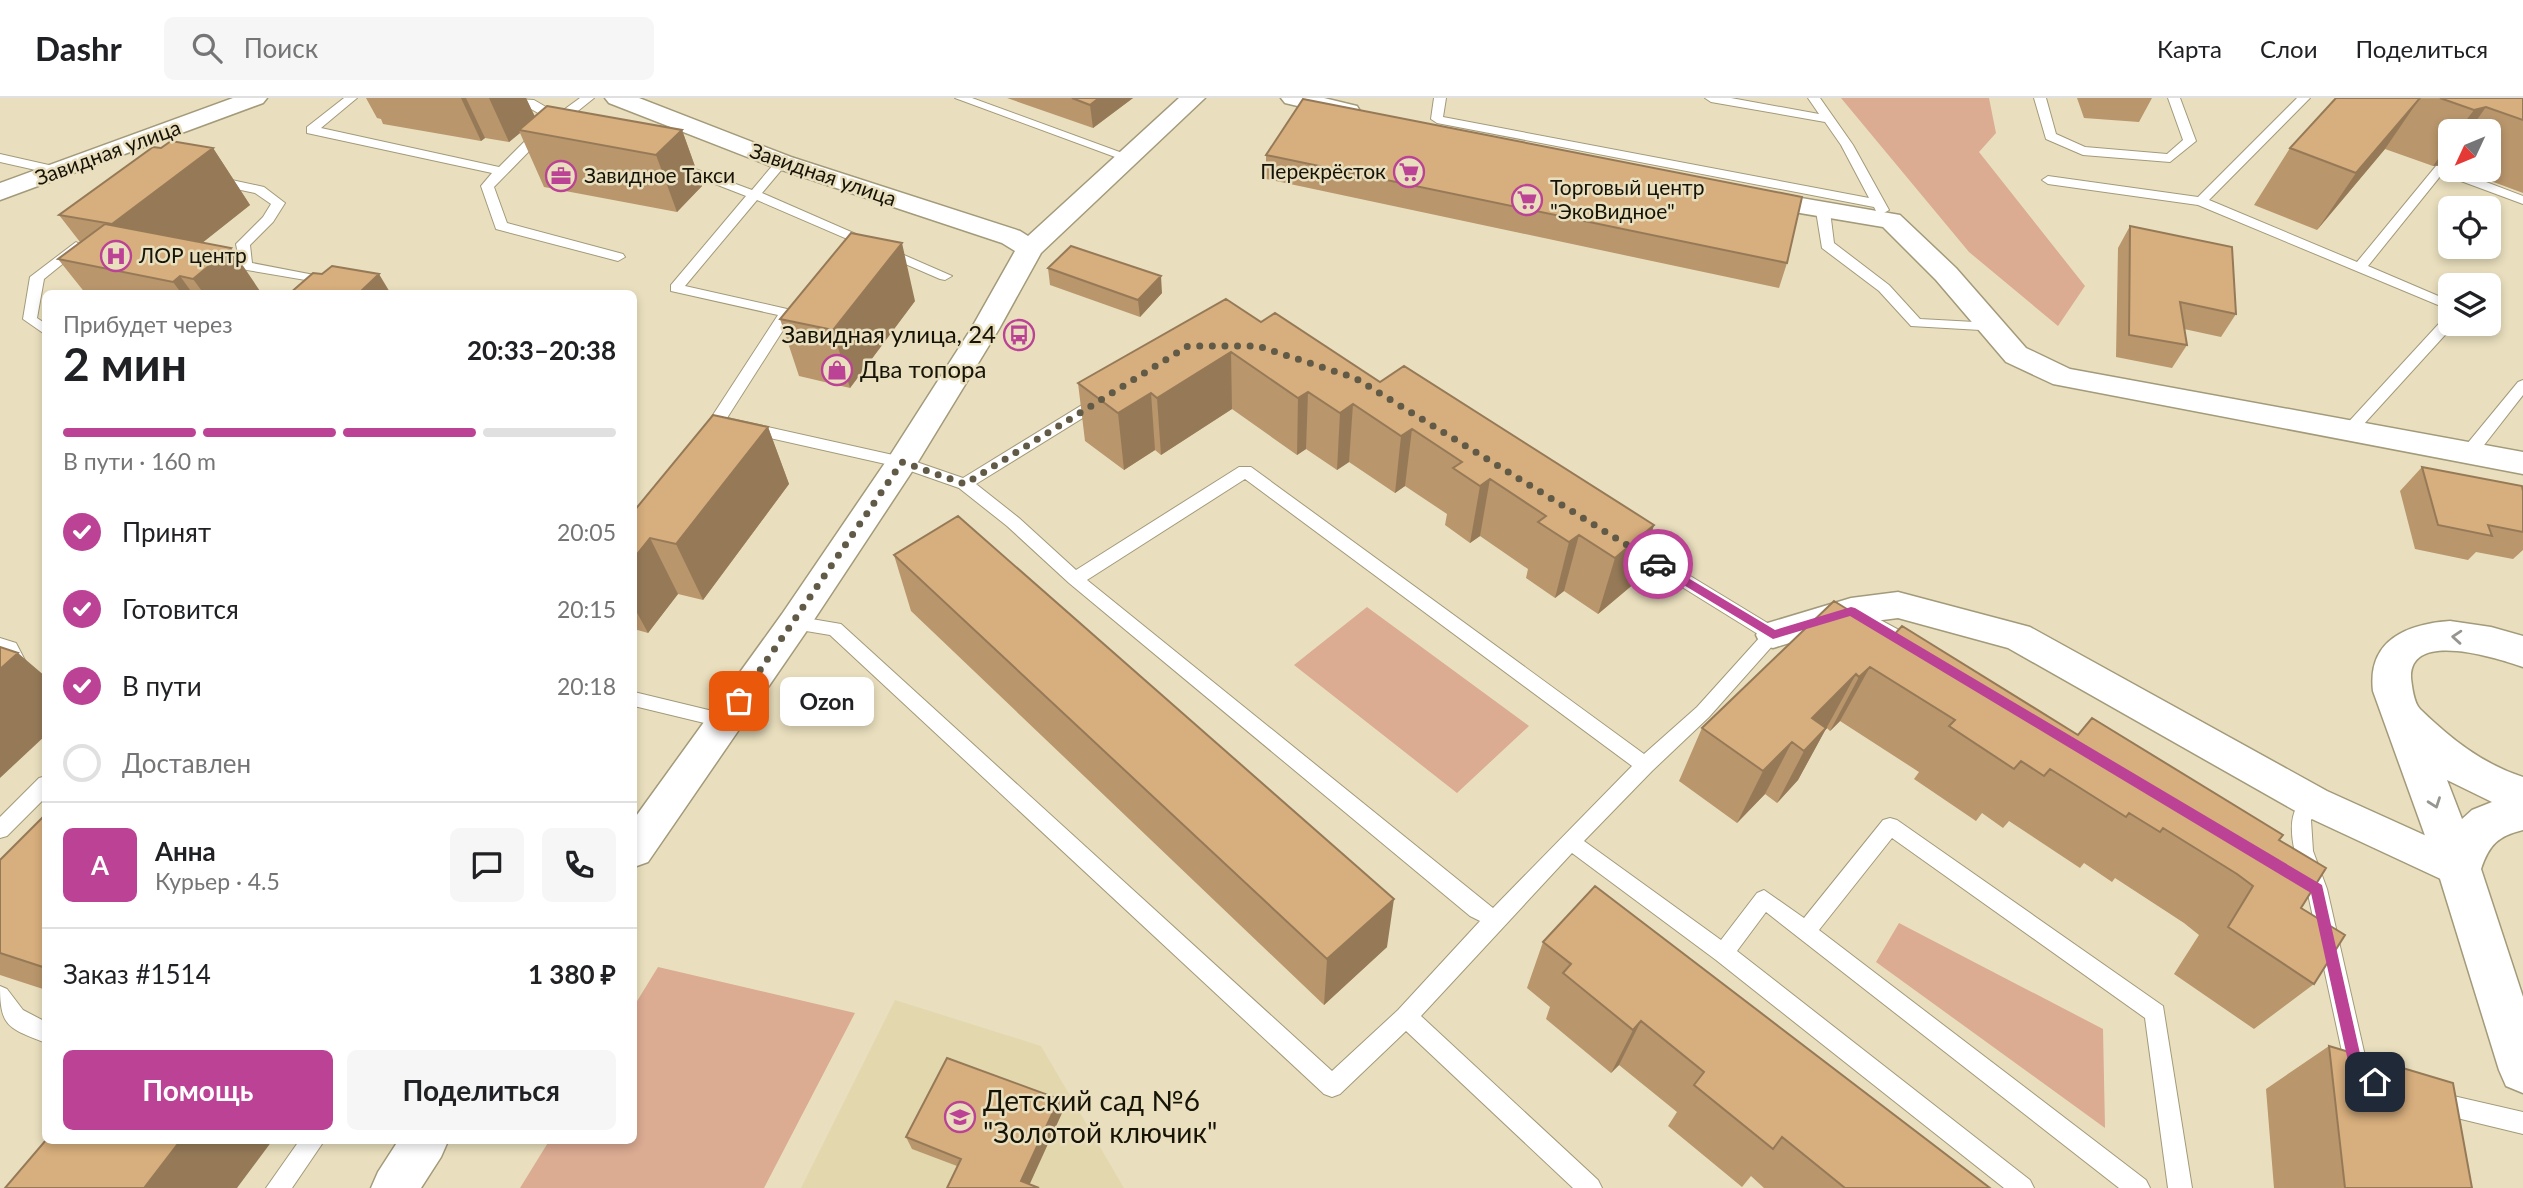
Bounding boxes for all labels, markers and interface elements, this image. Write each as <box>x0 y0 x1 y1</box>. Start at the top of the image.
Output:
search box <box>164 17 654 80</box>
text: Dashr <box>35 28 122 68</box>
icon: search <box>188 29 226 67</box>
text: Поиск <box>244 32 318 64</box>
text: Карта <box>2157 34 2222 63</box>
text: Слои <box>2260 34 2317 63</box>
text: Поделиться <box>2355 34 2488 63</box>
street label: Завидная улица <box>31 114 184 190</box>
north arrow <box>2438 119 2501 182</box>
map controls <box>2438 119 2501 336</box>
street label: Завидная улица <box>747 137 900 210</box>
supermarket icon: Перекрёсток <box>1392 155 1426 189</box>
place label: Перекрёсток <box>1260 158 1386 183</box>
office icon: Завидное Такси <box>544 159 578 193</box>
place label: Завидное Такси <box>584 162 735 187</box>
place label: Торговый центр "ЭкоВидное" <box>1550 174 1704 223</box>
supermarket icon: Торговый центр "ЭкоВидное" <box>1510 183 1544 217</box>
button: locate <box>2438 196 2501 259</box>
hospital icon: ЛОР центр <box>99 239 133 273</box>
place label: ЛОР центр <box>138 242 247 267</box>
button: layers <box>2438 273 2501 336</box>
text: Прибудет через <box>63 310 233 338</box>
bus stop icon: Завидная улица, 24 <box>1002 318 1036 352</box>
place label: Завидная улица, 24 <box>781 319 996 348</box>
text: 20:33–20:38 <box>467 334 616 366</box>
text: 2 мин <box>63 336 187 391</box>
shop icon: Два топора <box>820 353 854 387</box>
place label: Два топора <box>860 354 986 383</box>
text: В пути · 160 m <box>63 447 216 475</box>
icon: check <box>63 513 101 551</box>
text: Принят <box>122 516 211 548</box>
text: 20:05 <box>557 518 616 546</box>
courier <box>1623 529 1693 599</box>
icon: car <box>1639 545 1677 583</box>
icon: check <box>63 590 101 628</box>
text: Готовится <box>122 593 239 625</box>
text: 20:15 <box>557 595 616 623</box>
one-way arrow <box>2451 629 2462 644</box>
icon: check <box>63 667 101 705</box>
text: В пути <box>122 670 202 702</box>
pin <box>709 671 769 731</box>
text: 20:18 <box>557 672 616 700</box>
callout: Ozon <box>781 676 876 726</box>
icon: bag <box>720 682 758 720</box>
text: Ozon <box>800 687 854 715</box>
text: Доставлен <box>122 747 251 779</box>
one-way arrow <box>2427 796 2441 808</box>
button: chat <box>450 828 524 902</box>
button: phone <box>542 828 616 902</box>
text: Анна <box>155 835 216 867</box>
text: А <box>91 849 109 881</box>
text: Курьер · 4.5 <box>155 867 280 895</box>
text: Заказ #1514 <box>63 958 211 990</box>
text: 1 380 ₽ <box>528 958 616 990</box>
button: Помощь <box>63 1050 333 1130</box>
button: Поделиться <box>347 1050 616 1130</box>
pin <box>2345 1052 2405 1112</box>
icon: home <box>2356 1063 2394 1101</box>
place label: Детский сад №6 "Золотой ключик" <box>983 1083 1217 1149</box>
school or university icon: Детский сад №6 "Золотой ключик" <box>943 1100 977 1134</box>

